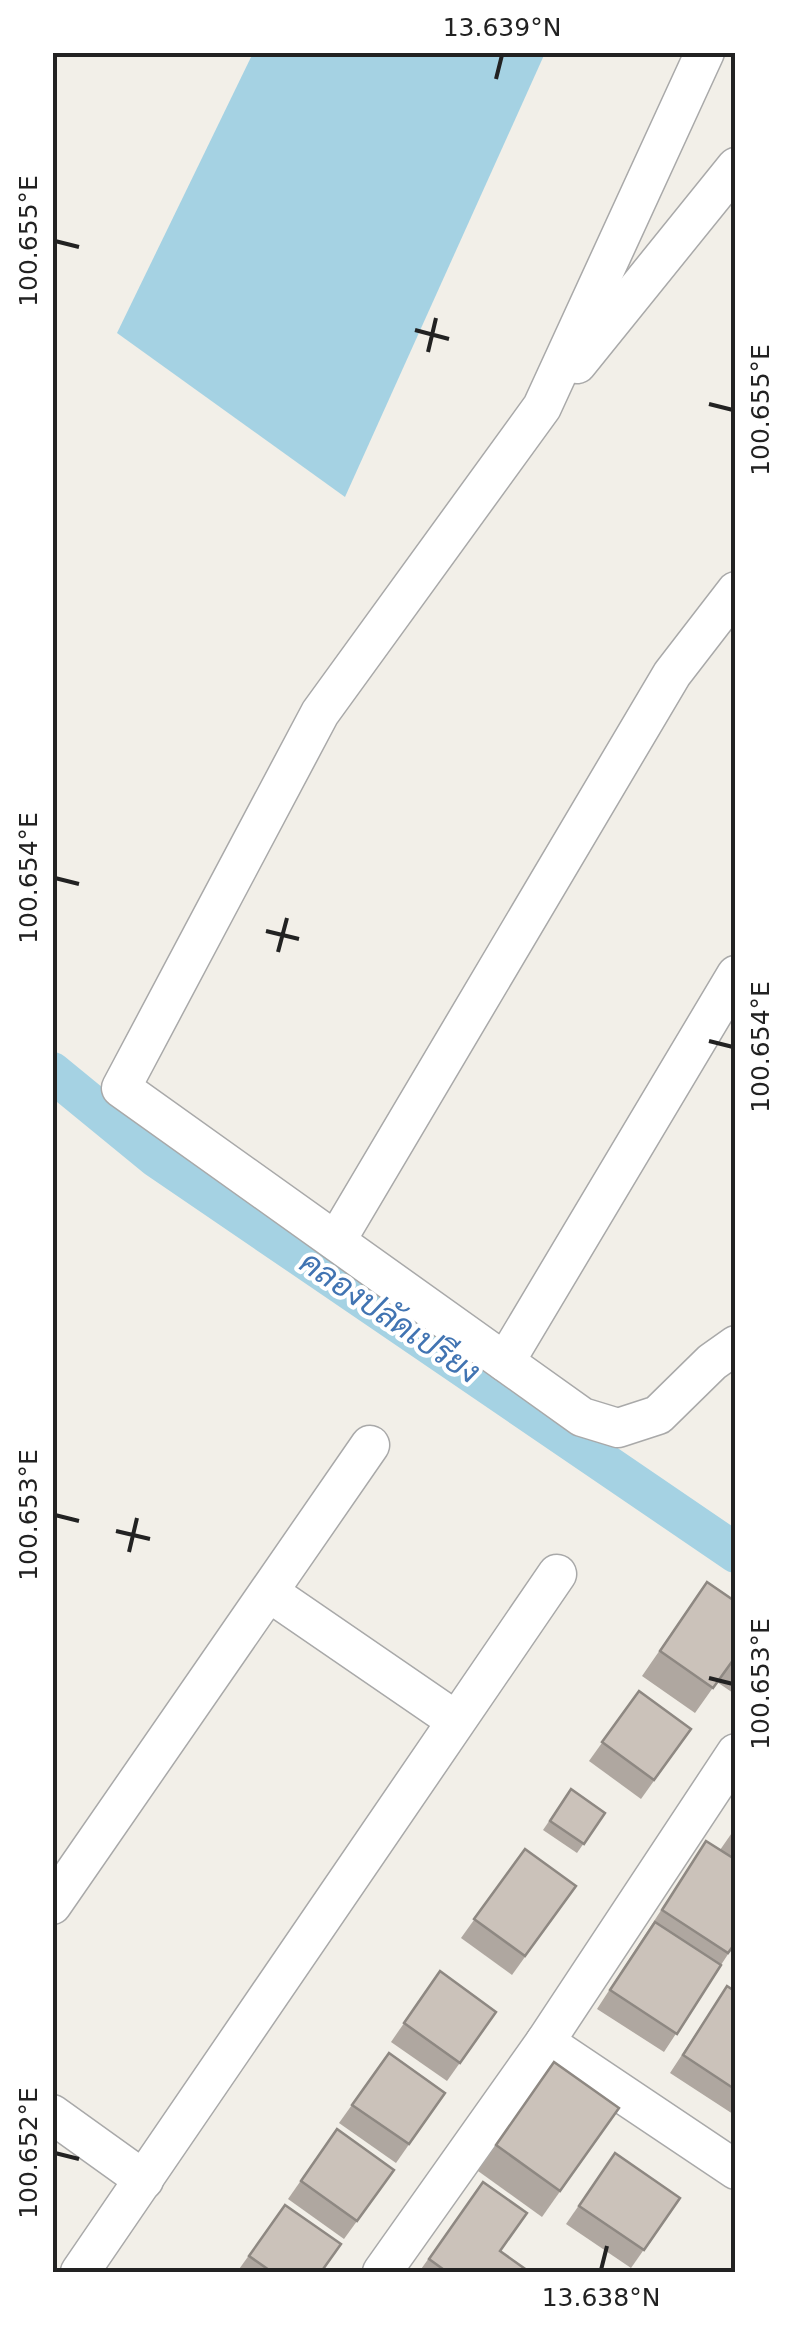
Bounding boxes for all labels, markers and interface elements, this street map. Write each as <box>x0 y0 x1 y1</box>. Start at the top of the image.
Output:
text: 13.639°N <box>443 13 561 42</box>
text: 100.655°E <box>14 175 43 307</box>
text: 100.655°E <box>746 344 775 476</box>
text: 100.654°E <box>14 812 43 944</box>
text: 100.654°E <box>746 981 775 1113</box>
water label: คลองปลัดเปรียง <box>293 1242 488 1391</box>
text: 100.653°E <box>14 1449 43 1581</box>
text: 100.653°E <box>746 1618 775 1750</box>
text: 100.652°E <box>14 2087 43 2219</box>
text: 13.638°N <box>542 2283 660 2312</box>

